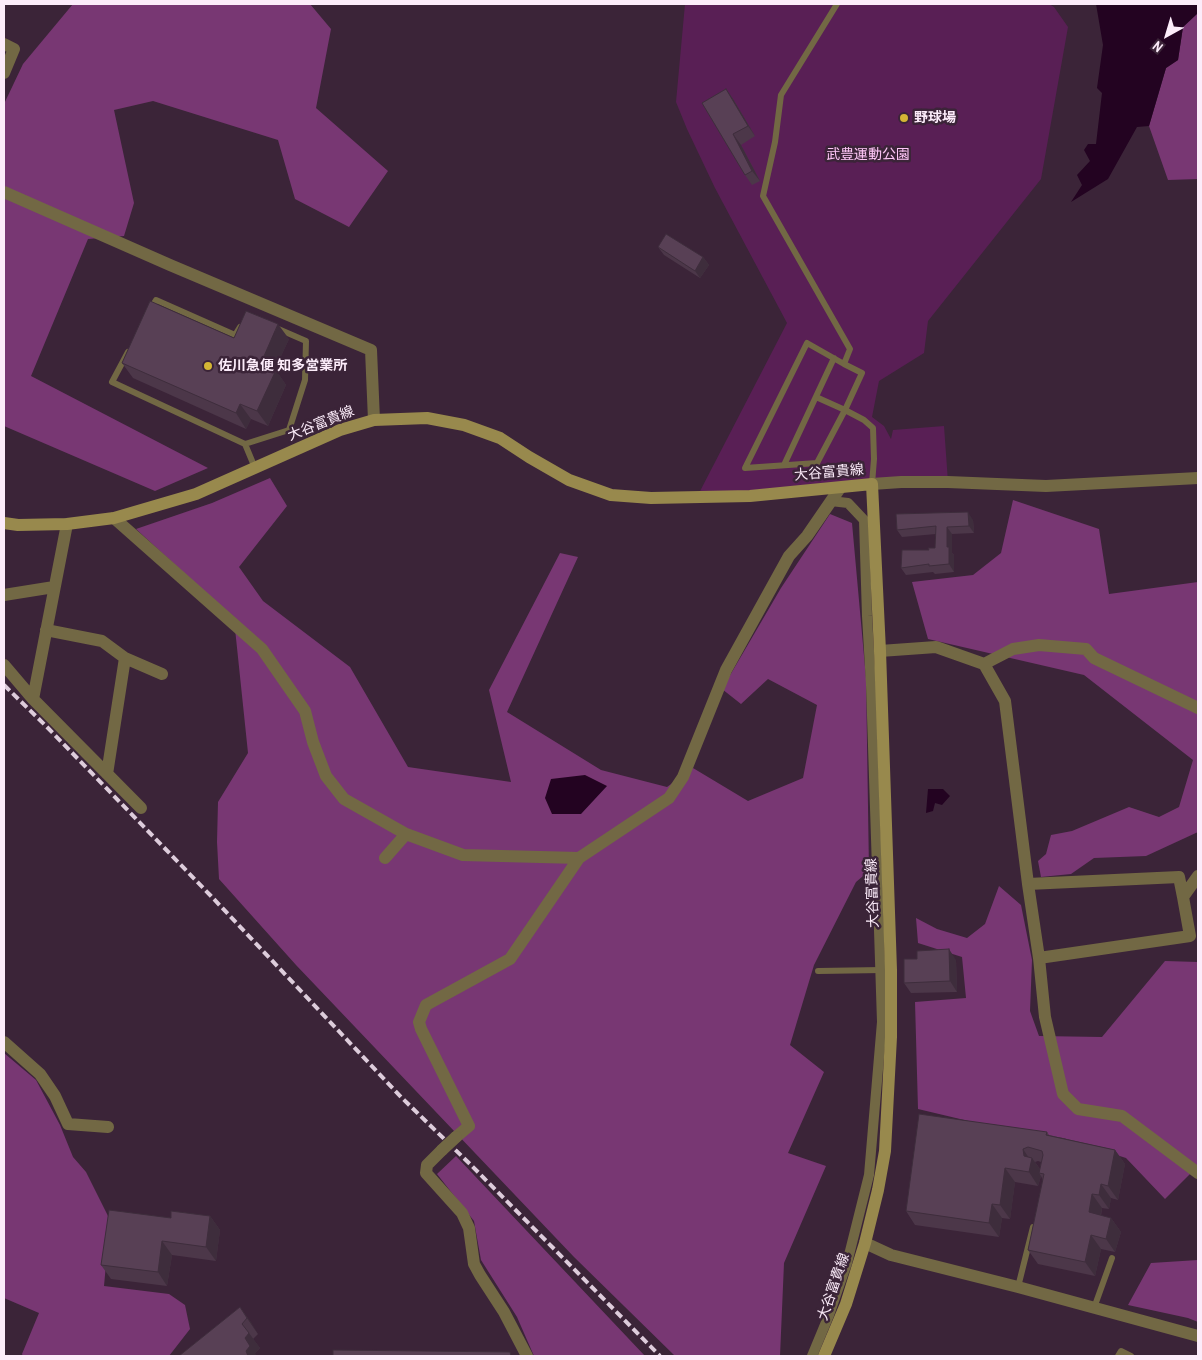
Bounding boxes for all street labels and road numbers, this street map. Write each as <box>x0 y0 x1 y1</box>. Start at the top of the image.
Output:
street label: 大谷富貴線 <box>285 403 357 445</box>
street label: 大谷富貴線 <box>793 462 865 484</box>
street label: 大谷富貴線 <box>863 858 883 928</box>
street label: 大谷富貴線 <box>815 1251 853 1323</box>

